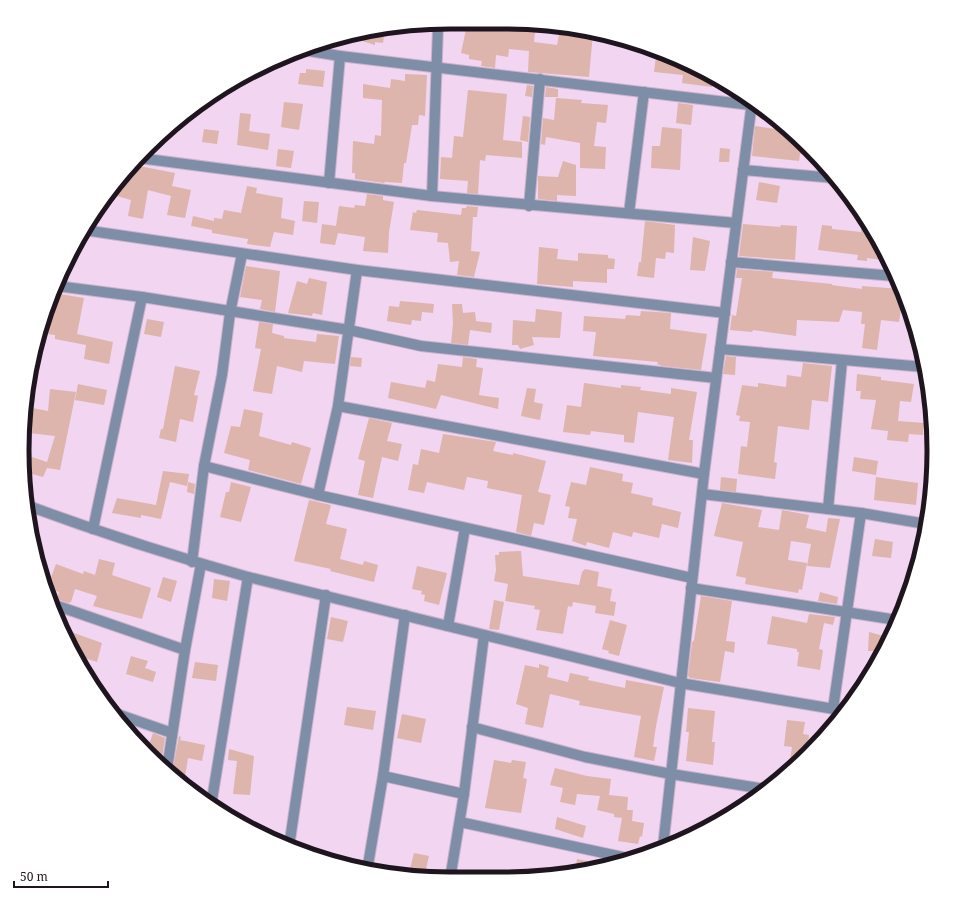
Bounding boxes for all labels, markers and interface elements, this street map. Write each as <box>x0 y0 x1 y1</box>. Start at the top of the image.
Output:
scale bar <box>14 863 108 889</box>
text: 50 m <box>20 868 48 885</box>

